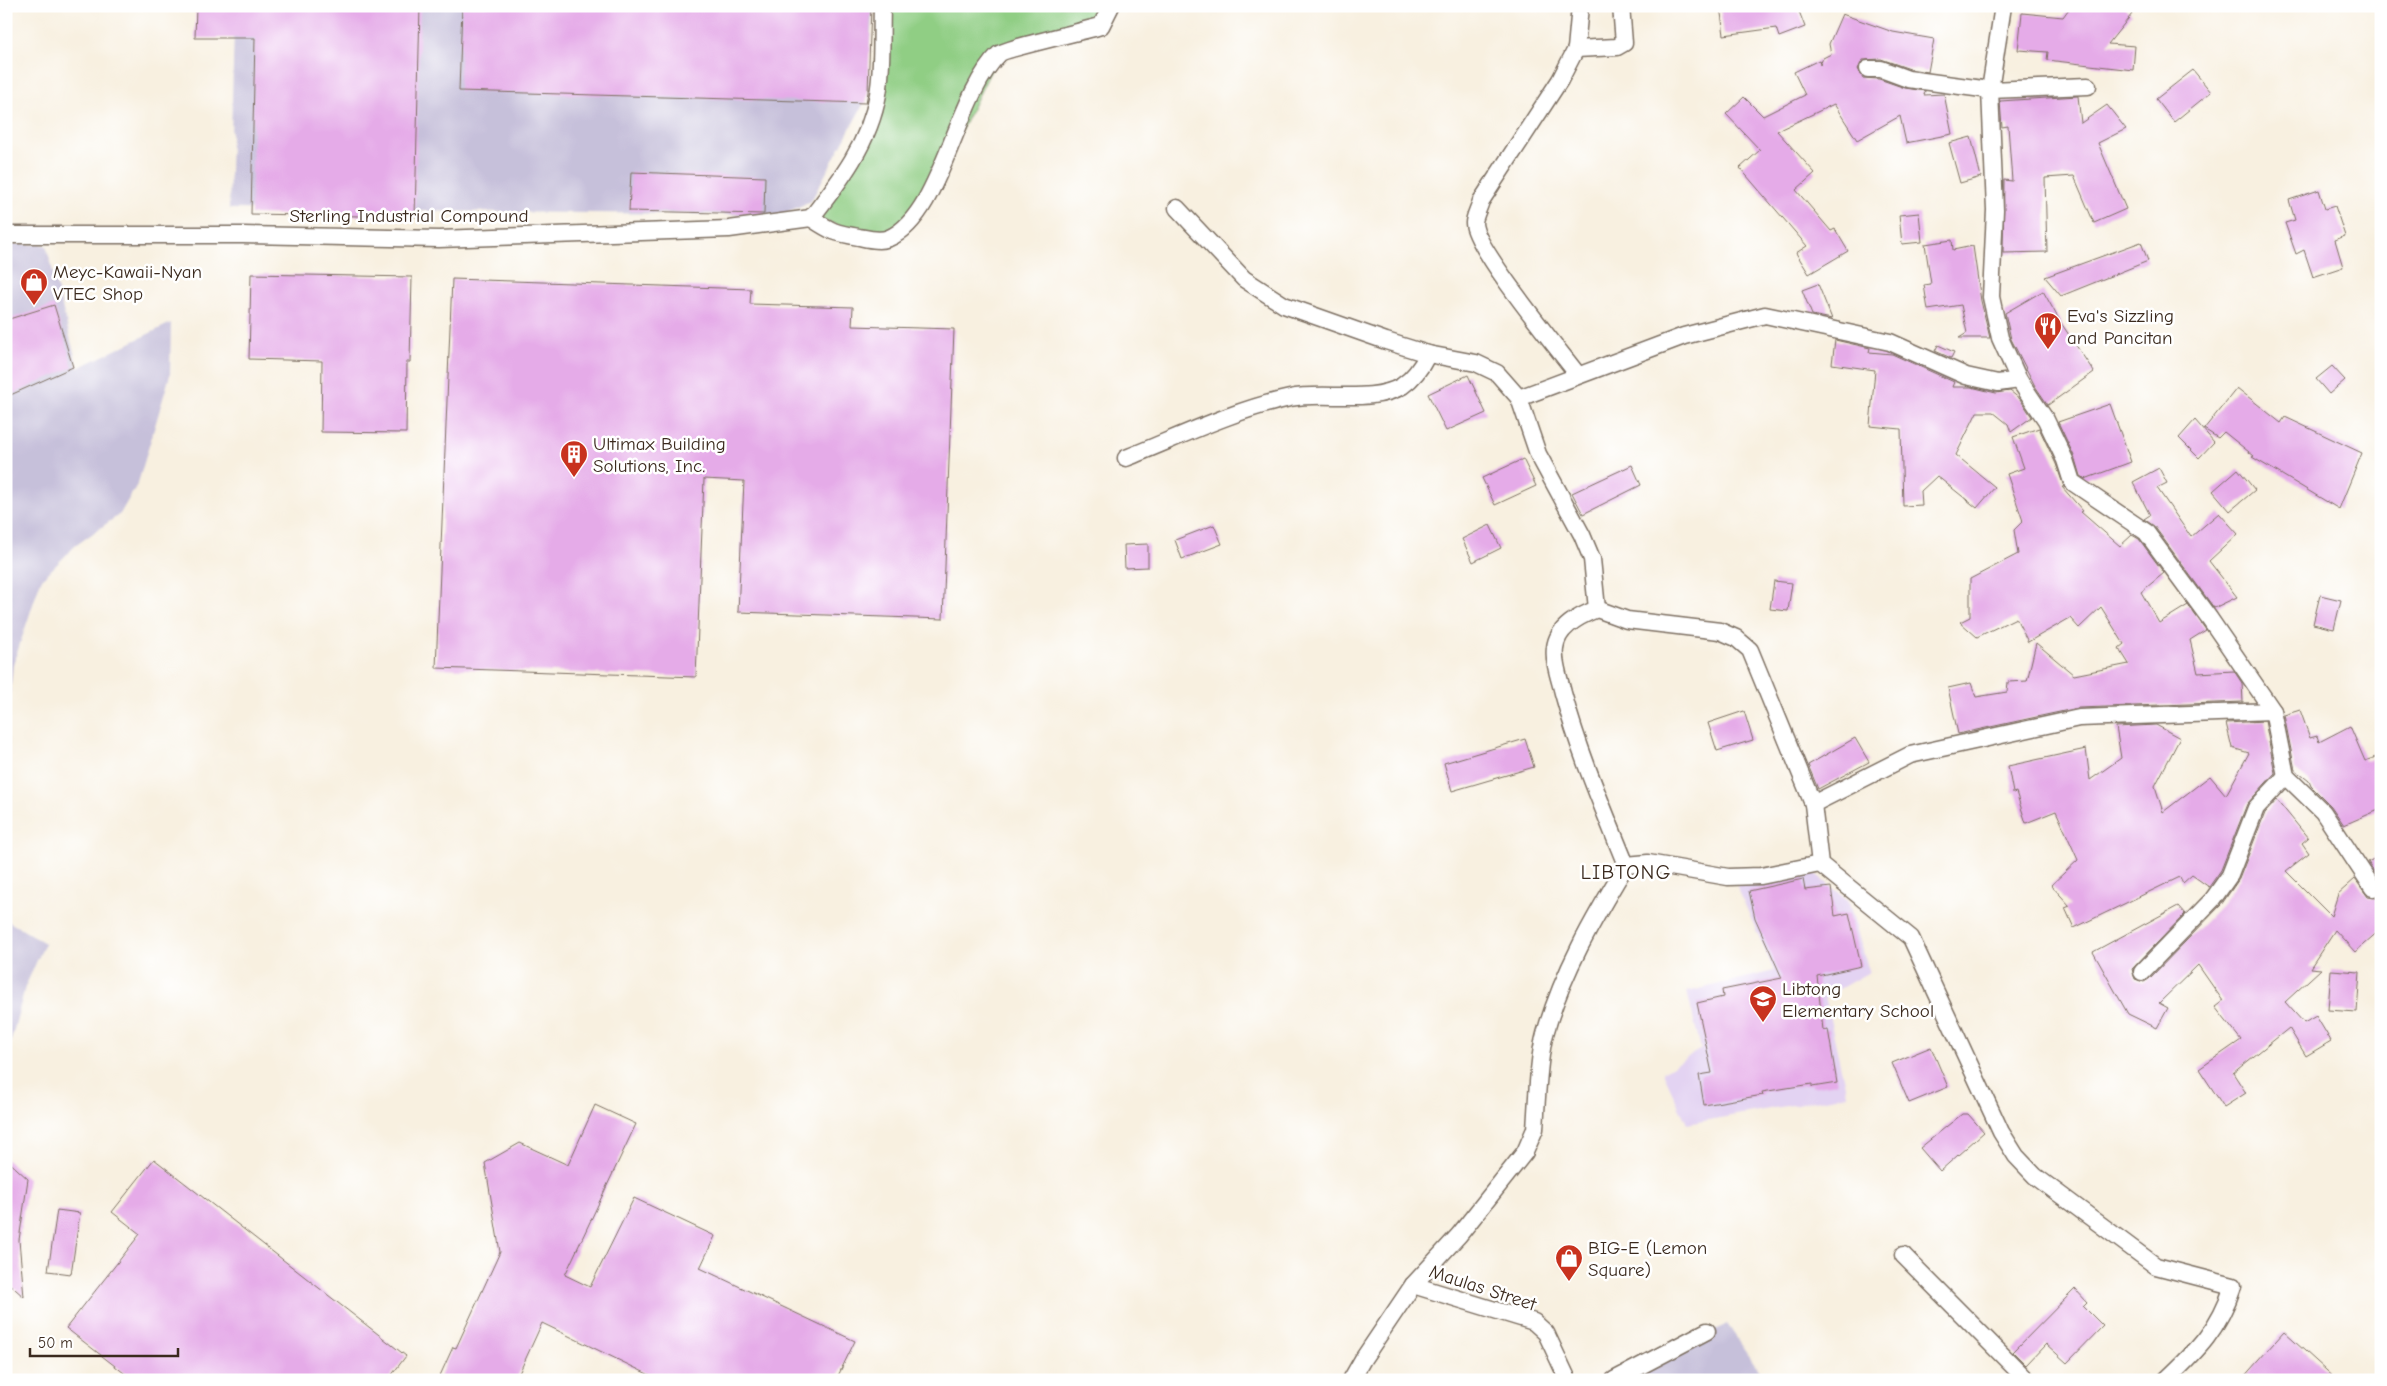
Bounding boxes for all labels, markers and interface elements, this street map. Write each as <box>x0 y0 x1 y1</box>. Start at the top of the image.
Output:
street label: Sterling Industrial Compound <box>290 205 528 227</box>
place label: Meyc-Kawaii-Nyan VTEC Shop <box>53 261 202 305</box>
shop icon: Meyc-Kawaii-Nyan VTEC Shop <box>19 267 49 306</box>
place label: Eva's Sizzling and Pancitan <box>2067 305 2174 349</box>
restaurant icon: Eva's Sizzling and Pancitan <box>2033 311 2063 350</box>
place label: Ultimax Building Solutions, Inc. <box>593 433 726 477</box>
building icon: Ultimax Building Solutions, Inc. <box>559 439 589 478</box>
district label: LIBTONG <box>1581 860 1671 884</box>
place label: Libtong Elementary School <box>1782 978 1934 1022</box>
school or university icon: Libtong Elementary School <box>1748 984 1778 1023</box>
place label: BIG-E (Lemon Square) <box>1588 1237 1707 1281</box>
shop icon: BIG-E (Lemon Square) <box>1554 1243 1584 1282</box>
street label: Maulas Street <box>1426 1260 1540 1316</box>
scale bar <box>30 1326 178 1358</box>
text: 50 m <box>38 1334 73 1352</box>

